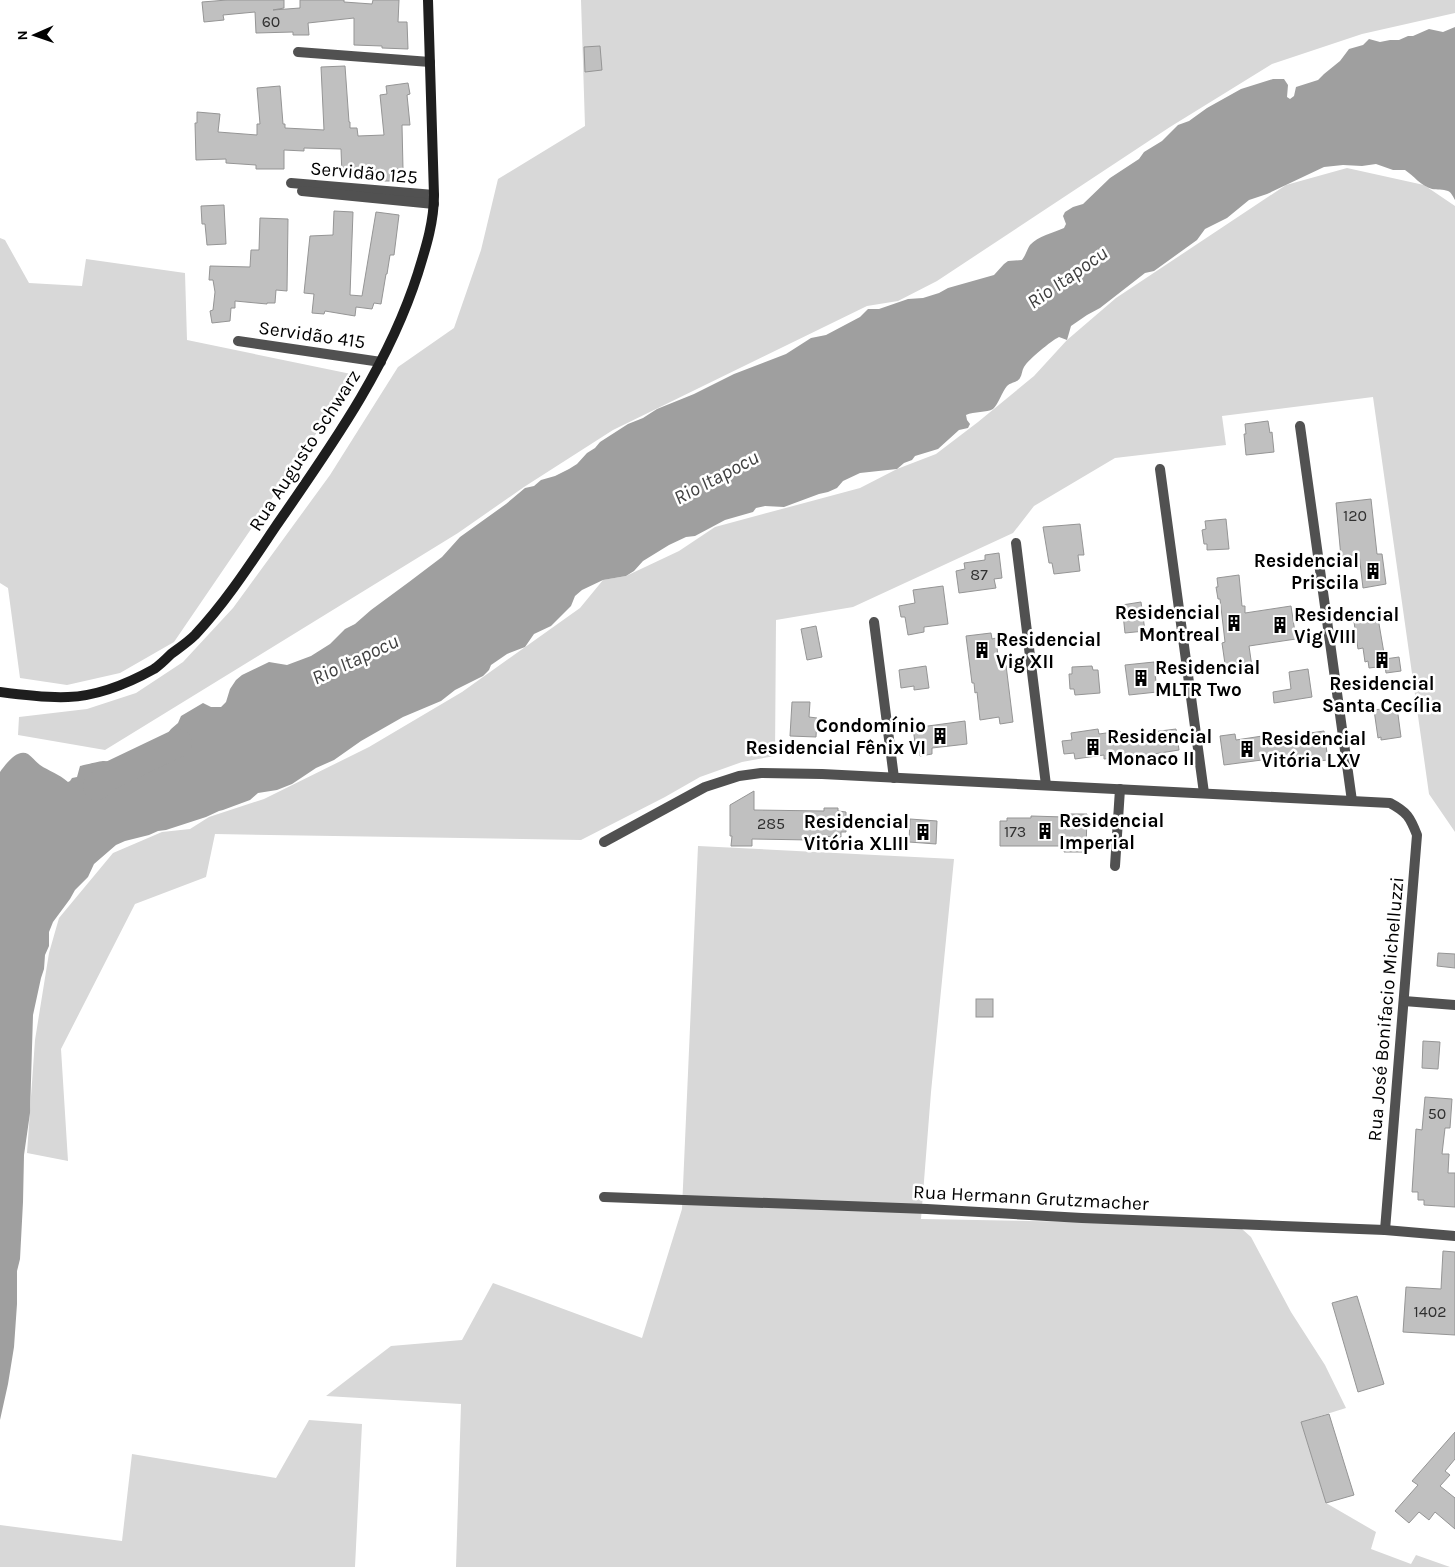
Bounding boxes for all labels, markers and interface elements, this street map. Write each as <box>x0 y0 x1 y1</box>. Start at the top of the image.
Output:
north arrow <box>10 10 60 60</box>
house number: 60 <box>262 12 280 31</box>
text: N <box>14 30 31 41</box>
street label: Servidão 125 <box>309 157 419 189</box>
water label: Rio Itapocu <box>1023 241 1112 314</box>
street label: Servidão 415 <box>257 317 367 353</box>
street label: Rua Augusto Schwarz <box>245 366 365 535</box>
water label: Rio Itapocu <box>670 445 763 509</box>
house number: 120 <box>1343 506 1367 525</box>
place label: Residencial Priscila <box>1254 550 1359 594</box>
building icon: Residencial Priscila <box>1363 561 1383 581</box>
house number: 87 <box>970 565 988 584</box>
place label: Residencial Montreal <box>1115 602 1220 646</box>
place label: Residencial Vig VIII <box>1294 604 1399 648</box>
building icon: Residencial Montreal <box>1224 613 1244 633</box>
building icon: Residencial Vig VIII <box>1270 615 1290 635</box>
water label: Rio Itapocu <box>308 629 402 690</box>
place label: Residencial Vig XII <box>996 629 1101 673</box>
building icon: Residencial Vig XII <box>972 640 992 660</box>
building icon: Residencial Santa Cecília <box>1372 650 1392 670</box>
place label: Residencial MLTR Two <box>1155 657 1260 701</box>
building icon: Residencial MLTR Two <box>1131 668 1151 688</box>
place label: Residencial Santa Cecília <box>1322 673 1442 717</box>
place label: Condomínio Residencial Fênix VI <box>745 715 926 759</box>
building icon: Condomínio Residencial Fênix VI <box>930 726 950 746</box>
place label: Residencial Monaco II <box>1107 726 1212 770</box>
place label: Residencial Vitória LXV <box>1261 728 1366 772</box>
building icon: Residencial Monaco II <box>1083 737 1103 757</box>
building icon: Residencial Vitória LXV <box>1237 739 1257 759</box>
place label: Residencial Imperial <box>1059 810 1164 854</box>
place label: Residencial Vitória XLIII <box>804 811 909 855</box>
house number: 285 <box>757 814 785 833</box>
building icon: Residencial Imperial <box>1035 821 1055 841</box>
building icon: Residencial Vitória XLIII <box>913 822 933 842</box>
house number: 173 <box>1004 822 1026 841</box>
street label: Rua José Bonifacio Michelluzzi <box>1363 876 1409 1142</box>
house number: 50 <box>1428 1104 1446 1123</box>
street label: Rua Hermann Grutzmacher <box>913 1181 1149 1215</box>
house number: 1402 <box>1414 1302 1447 1321</box>

